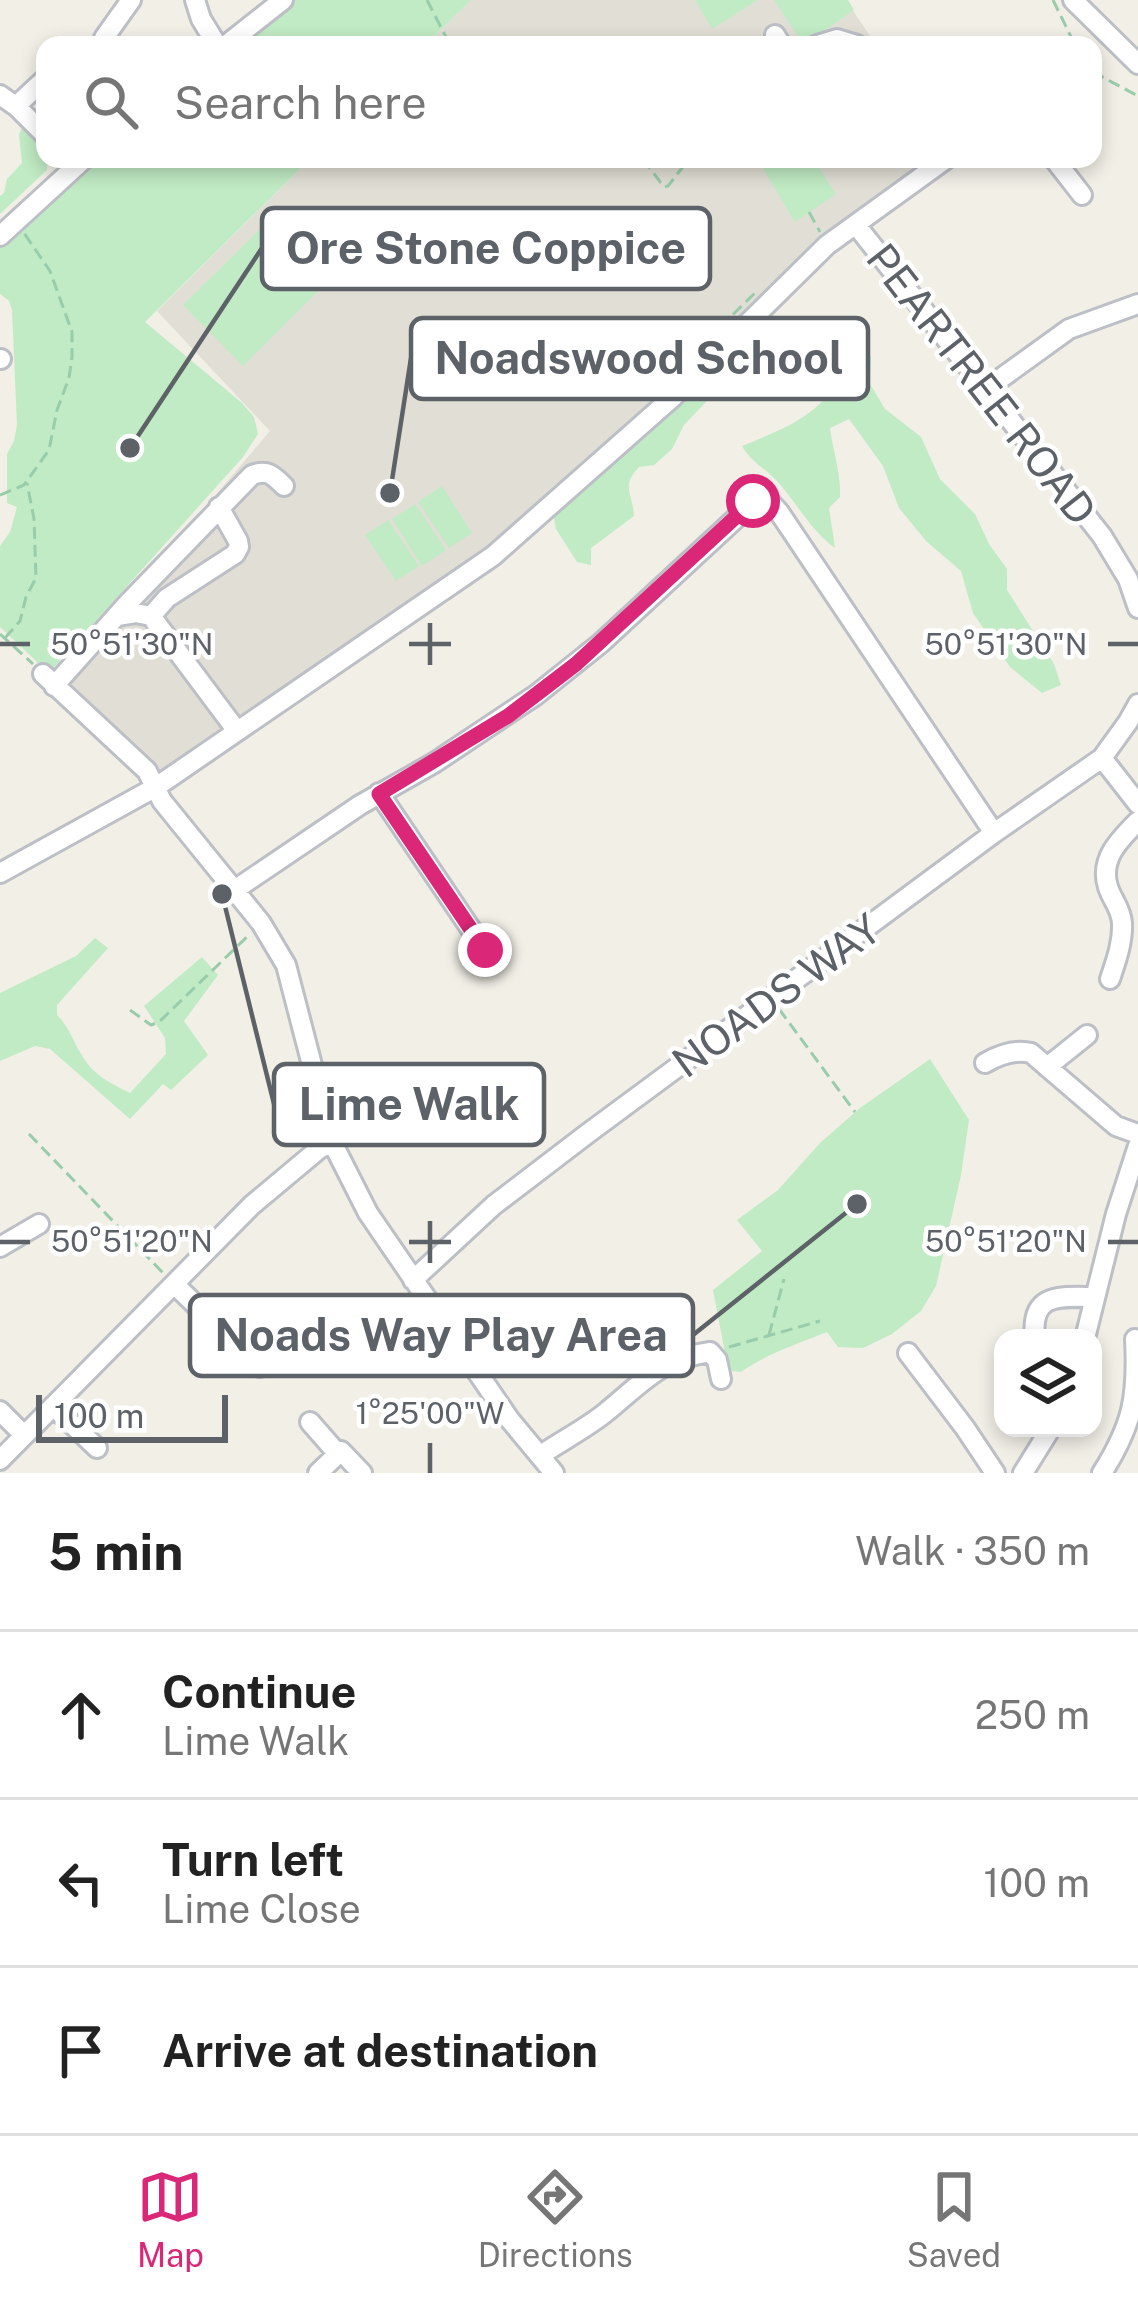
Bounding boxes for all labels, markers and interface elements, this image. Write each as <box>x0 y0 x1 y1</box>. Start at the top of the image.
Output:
search box <box>36 36 1102 168</box>
icon: search <box>78 69 144 135</box>
text: Search here <box>174 76 427 129</box>
callout: Ore Stone Coppice <box>262 208 710 289</box>
text: Ore Stone Coppice <box>286 221 686 274</box>
street label: PEARTREE ROAD <box>857 234 1107 534</box>
callout: Noadswood School <box>411 318 868 399</box>
text: Noadswood School <box>434 331 844 384</box>
route start <box>726 474 780 528</box>
text: 50°51'30"N <box>51 626 213 662</box>
text: 50°51'30"N <box>925 626 1087 662</box>
street label: NOADS WAY <box>663 903 890 1087</box>
route end <box>458 923 512 977</box>
callout: Lime Walk <box>274 1064 544 1145</box>
text: Lime Walk <box>298 1077 520 1130</box>
text: 50°51'20"N <box>51 1223 213 1259</box>
text: 50°51'20"N <box>925 1223 1087 1259</box>
callout: Noads Way Play Area <box>190 1295 693 1376</box>
text: Noads Way Play Area <box>214 1308 668 1361</box>
map controls <box>994 1329 1102 1437</box>
button: layers <box>994 1329 1102 1437</box>
scale bar <box>36 1389 228 1442</box>
text: 1°25'00"W <box>356 1395 504 1431</box>
text: 100 m <box>54 1397 144 1435</box>
text: 5 min <box>48 1522 184 1581</box>
text: Walk · 350 m <box>855 1528 1090 1574</box>
text: Continue <box>162 1665 356 1718</box>
icon: ahead <box>48 1682 114 1748</box>
text: 250 m <box>975 1692 1090 1738</box>
text: Lime Walk <box>162 1718 349 1764</box>
text: Turn left <box>162 1833 344 1886</box>
icon: left <box>48 1850 114 1916</box>
text: 100 m <box>983 1860 1090 1906</box>
text: Lime Close <box>162 1886 361 1932</box>
icon: arrive <box>48 2018 114 2084</box>
text: Arrive at destination <box>162 2024 598 2077</box>
tab: Map <box>137 2164 204 2274</box>
tab: Directions <box>478 2164 633 2274</box>
tab: Saved <box>907 2164 1001 2274</box>

